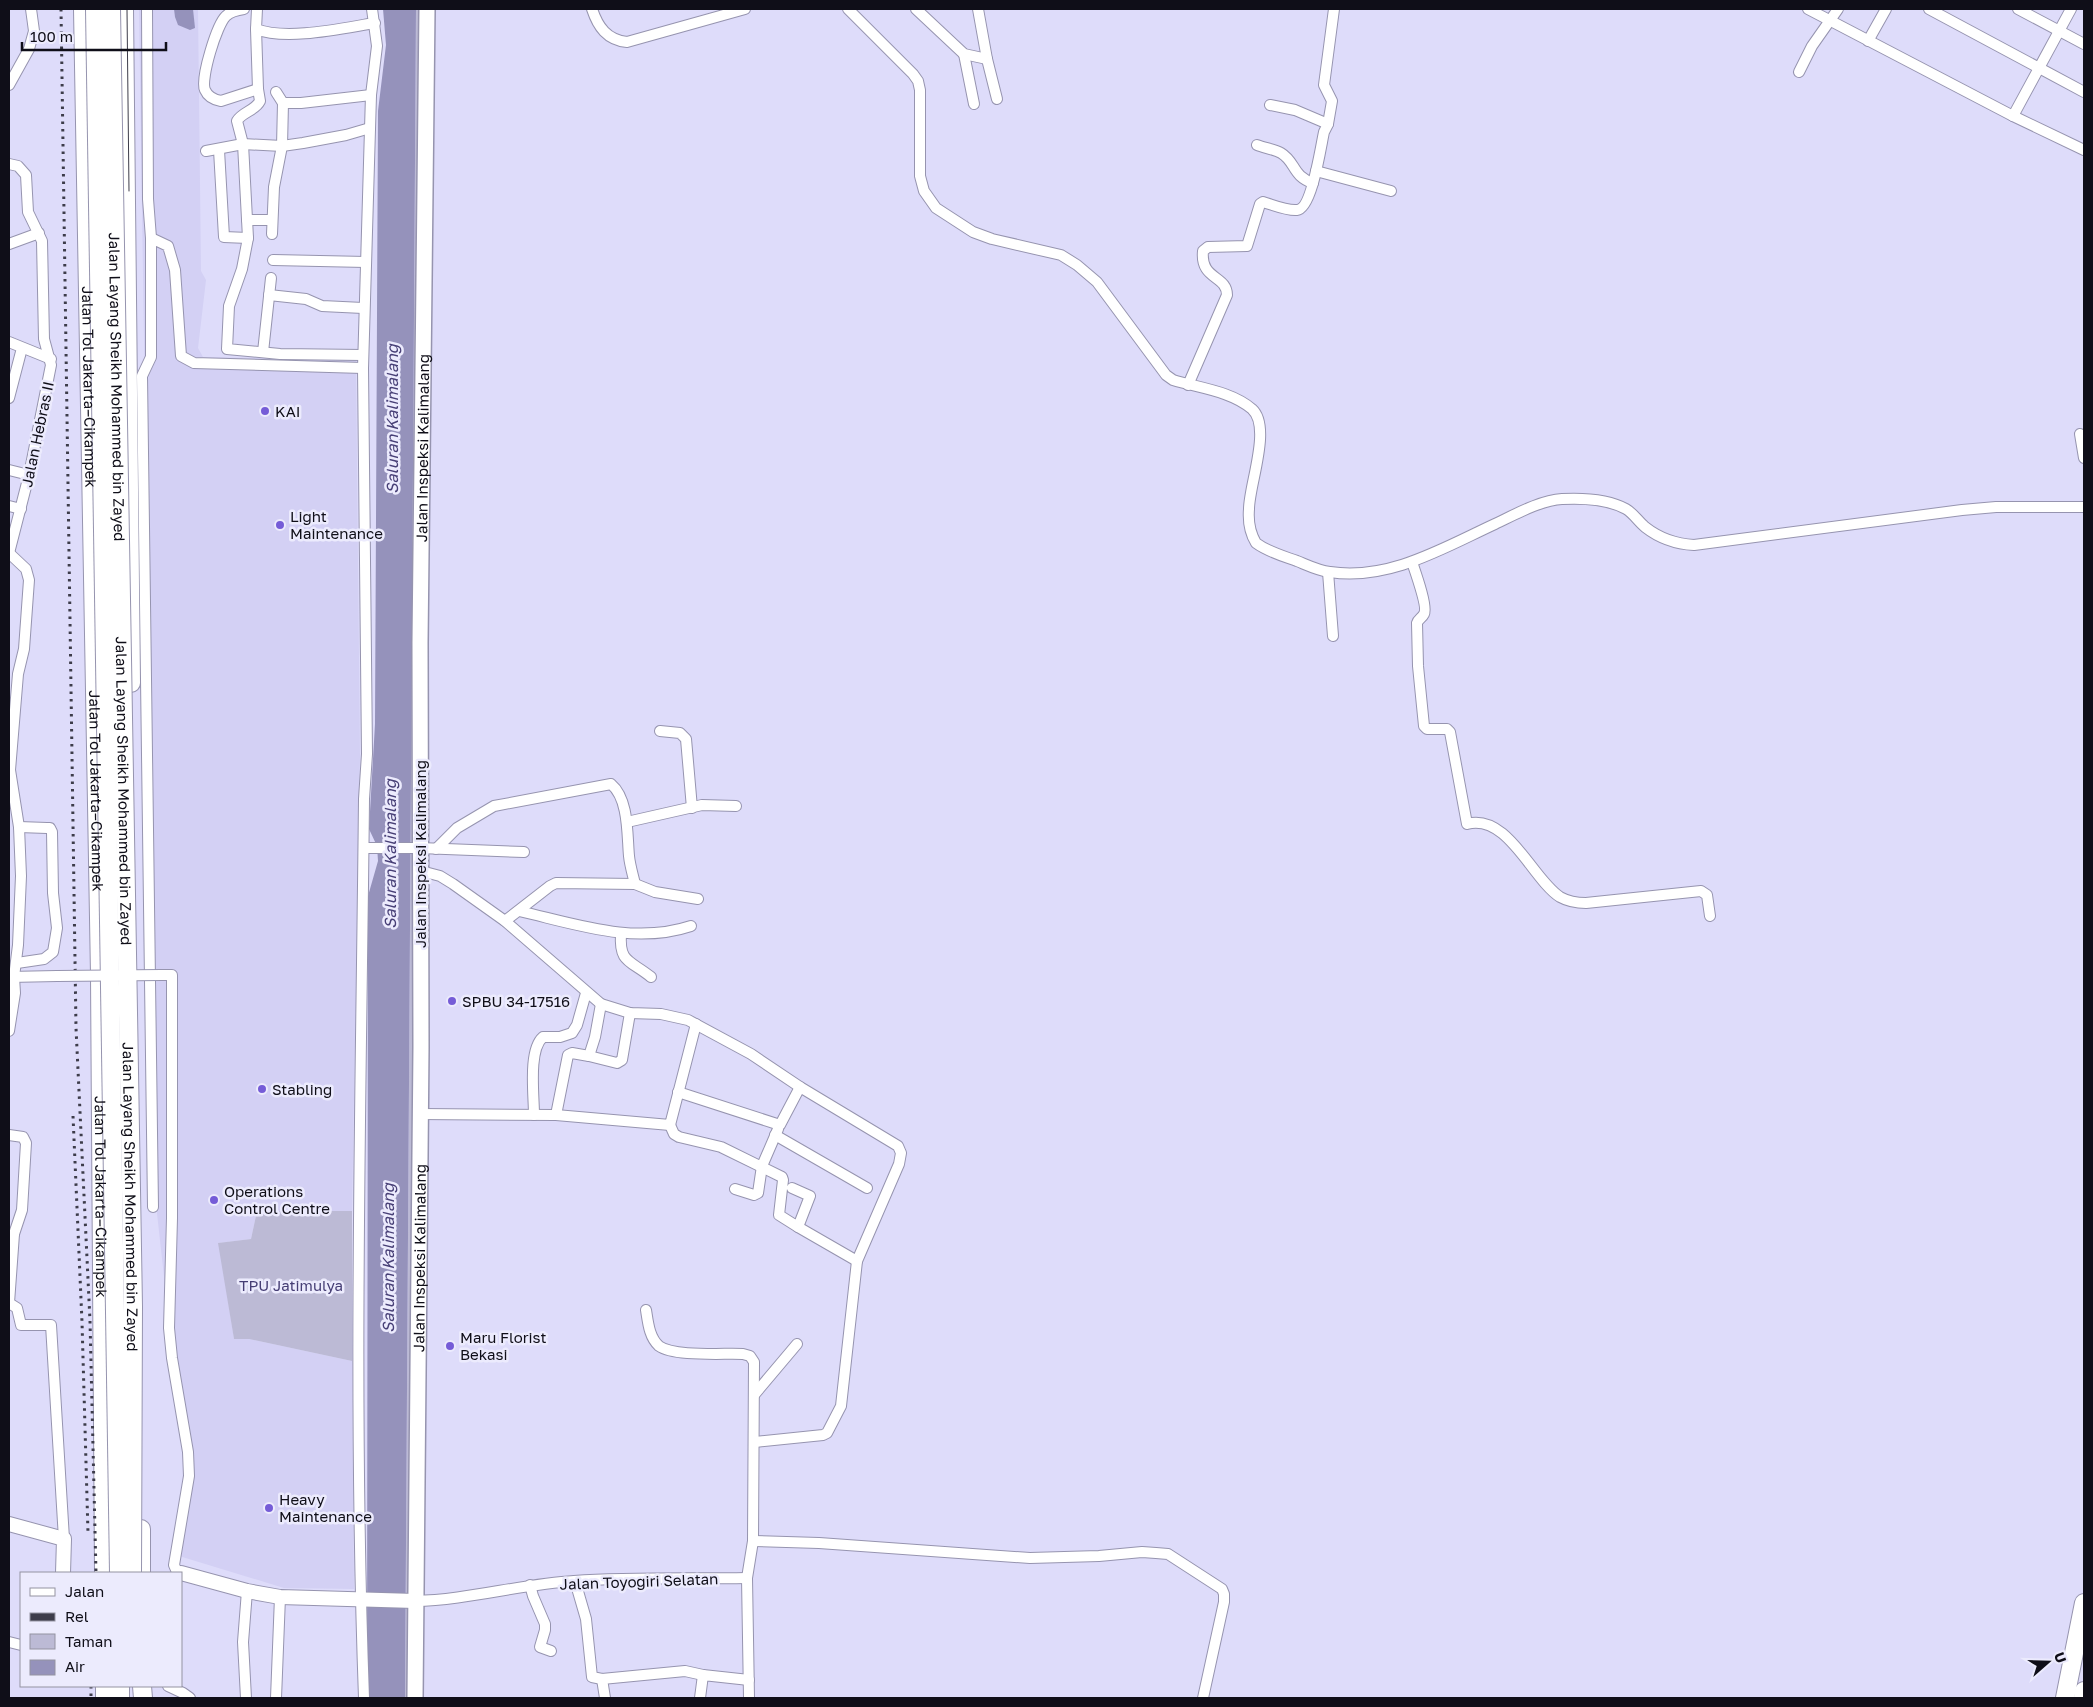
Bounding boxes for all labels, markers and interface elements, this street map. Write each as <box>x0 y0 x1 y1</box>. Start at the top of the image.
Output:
scale bar <box>22 20 166 52</box>
text: 100 m <box>30 27 73 45</box>
street label: Jalan Layang Sheikh Mohammed bin Zayed <box>106 232 129 542</box>
street label: Jalan Tol Jakarta–Cikampek <box>79 286 100 488</box>
water label: Saluran Kalimalang <box>382 343 402 494</box>
street label: Jalan Inspeksi Kalimalang <box>412 354 432 542</box>
street label: Jalan Hebras II <box>17 379 57 489</box>
place label: KAI <box>275 402 300 420</box>
marker: KAI <box>259 405 271 417</box>
place label: Light Maintenance <box>290 507 383 542</box>
marker: Light Maintenance <box>274 519 286 531</box>
street label: Jalan Layang Sheikh Mohammed bin Zayed <box>113 636 136 946</box>
street label: Jalan Tol Jakarta–Cikampek <box>86 690 108 892</box>
street label: Jalan Inspeksi Kalimalang <box>411 760 429 948</box>
water label: Saluran Kalimalang <box>380 778 400 929</box>
place label: SPBU 34-17516 <box>462 992 570 1010</box>
marker: SPBU 34-17516 <box>446 995 458 1007</box>
street label: Jalan Layang Sheikh Mohammed bin Zayed <box>120 1042 142 1351</box>
place label: Stabling <box>272 1080 332 1098</box>
marker: Stabling <box>256 1083 268 1095</box>
street label: Jalan Tol Jakarta–Cikampek <box>92 1096 111 1298</box>
street label: Jalan Inspeksi Kalimalang <box>409 1164 429 1352</box>
place label: Operations Control Centre <box>224 1182 330 1217</box>
water label: Saluran Kalimalang <box>378 1182 398 1333</box>
marker: Operations Control Centre <box>208 1194 220 1206</box>
park label: TPU Jatimulya <box>239 1276 343 1294</box>
place label: Maru Florist Bekasi <box>460 1328 546 1363</box>
marker: Maru Florist Bekasi <box>444 1340 456 1352</box>
place label: Heavy Maintenance <box>279 1490 372 1525</box>
marker: Heavy Maintenance <box>263 1502 275 1514</box>
street label: Jalan Toyogiri Selatan <box>559 1569 719 1593</box>
legend <box>20 1572 182 1687</box>
text: Jalan <box>65 1582 104 1600</box>
text: Rel <box>65 1607 89 1625</box>
text: Taman <box>65 1632 112 1650</box>
north arrow <box>2023 1637 2073 1687</box>
text: U <box>2051 1650 2070 1665</box>
text: Air <box>65 1657 85 1675</box>

